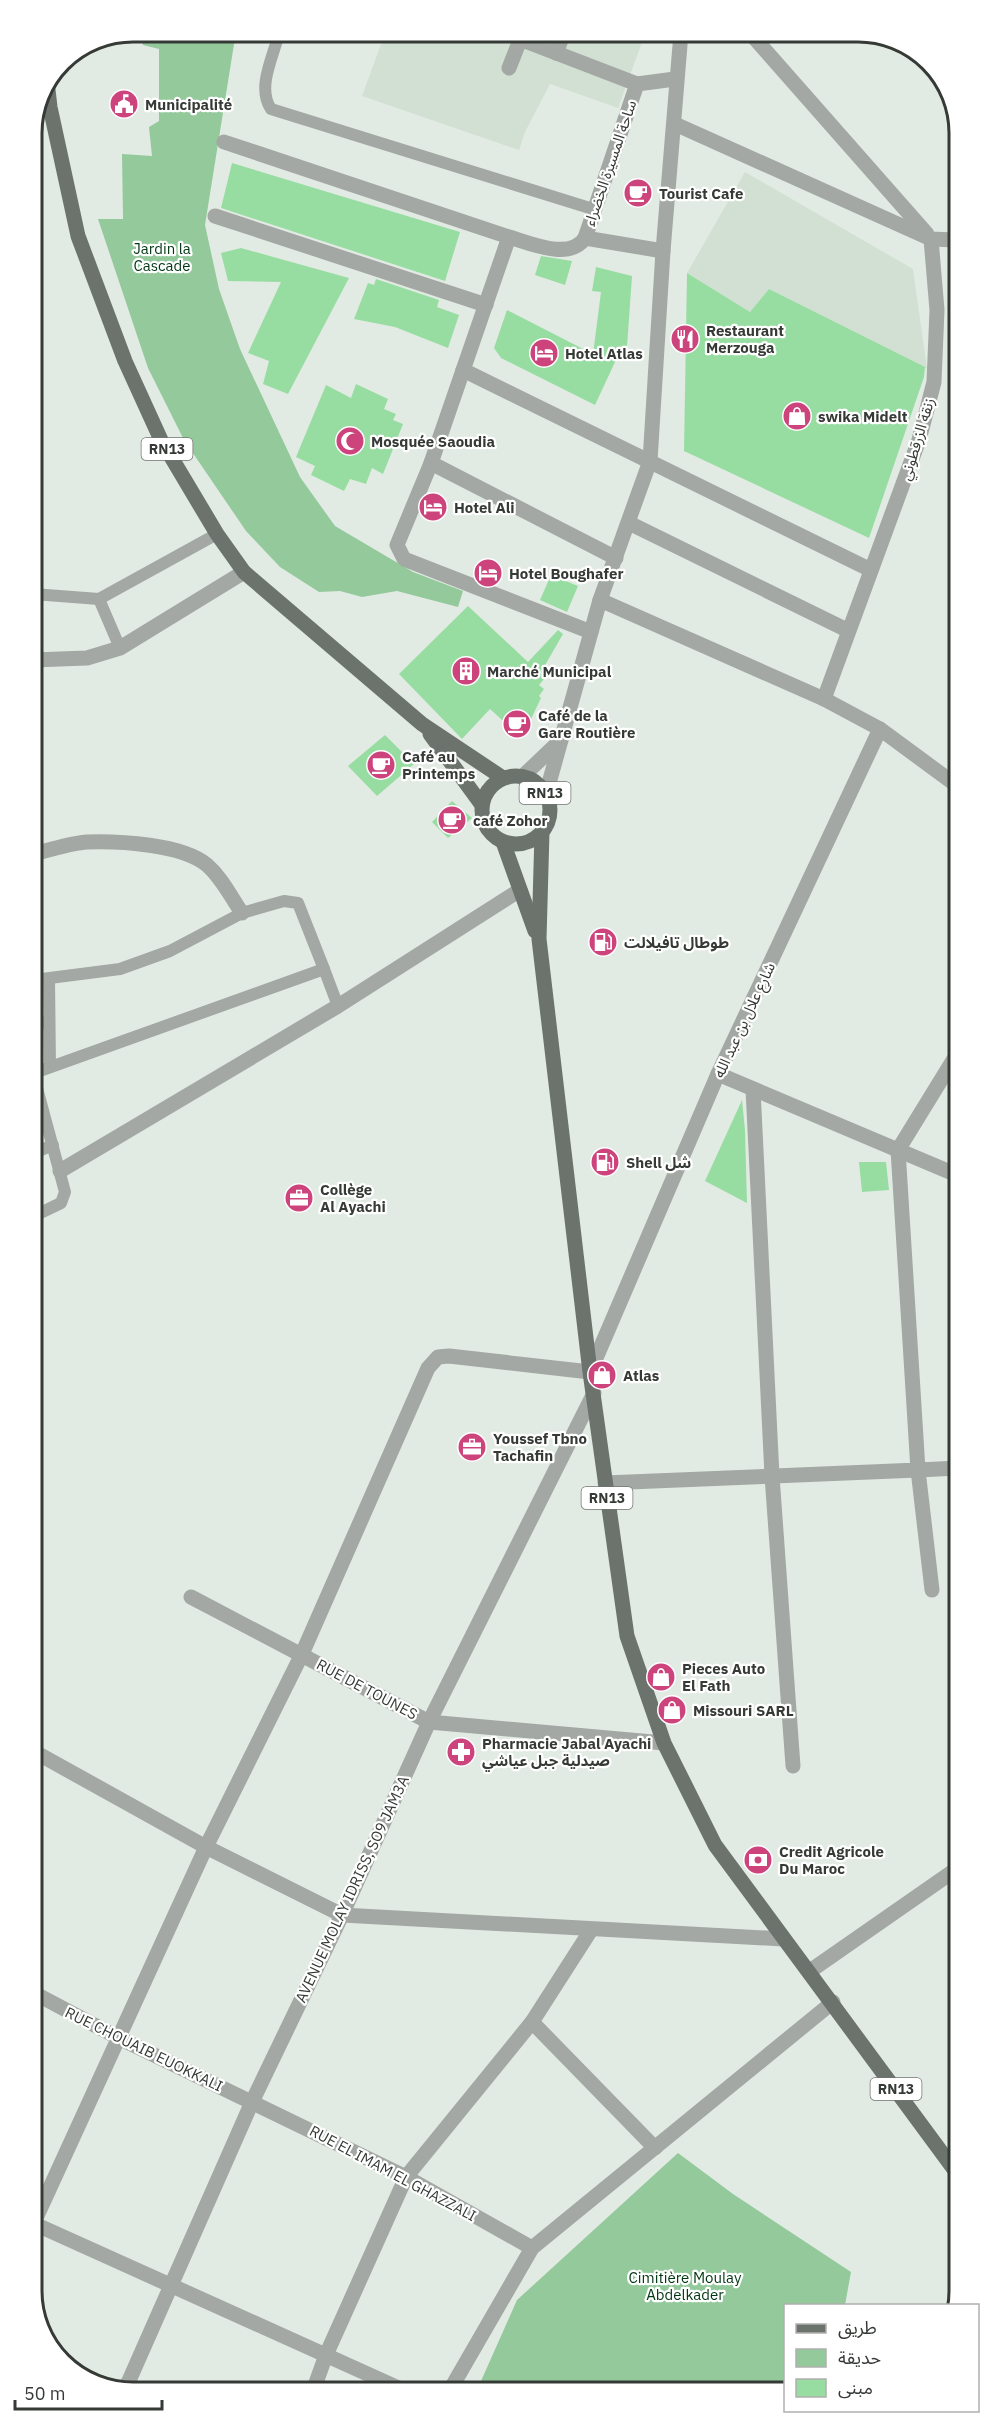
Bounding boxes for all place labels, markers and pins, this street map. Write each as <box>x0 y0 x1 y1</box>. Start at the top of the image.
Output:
public building icon: Municipalité <box>108 88 140 120</box>
place label: Municipalité <box>145 95 232 114</box>
cafe icon: Tourist Cafe <box>622 177 654 209</box>
place label: Tourist Cafe <box>659 184 743 203</box>
place label: Restaurant Merzouga <box>706 321 784 357</box>
restaurant icon: Restaurant Merzouga <box>669 323 701 355</box>
hotel icon: Hotel Atlas <box>528 337 560 369</box>
place label: Hotel Atlas <box>565 344 643 363</box>
shop icon: swika Midelt <box>781 400 813 432</box>
place label: swika Midelt <box>818 407 908 426</box>
mosque icon: Mosquée Saoudia <box>334 425 366 457</box>
place label: Mosquée Saoudia <box>371 432 495 451</box>
hotel icon: Hotel Ali <box>417 491 449 523</box>
place label: Hotel Ali <box>454 498 515 517</box>
hotel icon: Hotel Boughafer <box>472 557 504 589</box>
place label: Hotel Boughafer <box>509 564 623 583</box>
building icon: Marché Municipal <box>450 655 482 687</box>
place label: Marché Municipal <box>487 662 612 681</box>
place label: Café de la Gare Routière <box>538 706 635 742</box>
cafe icon: Café de la Gare Routière <box>501 708 533 740</box>
place label: Café au Printemps <box>402 747 476 783</box>
cafe icon: Café au Printemps <box>365 749 397 781</box>
cafe icon: café Zohor <box>436 804 468 836</box>
place label: café Zohor <box>473 811 548 830</box>
fuel station icon: طوطال تافيلالت <box>587 926 619 958</box>
place label: طوطال تافيلالت <box>624 933 729 952</box>
fuel station icon: Shell شل <box>589 1146 621 1178</box>
place label: Shell شل <box>626 1153 691 1172</box>
place label: Collège Al Ayachi <box>320 1180 386 1216</box>
office icon: Collège Al Ayachi <box>283 1182 315 1214</box>
shop icon: Atlas <box>586 1359 618 1391</box>
place label: Atlas <box>623 1366 660 1385</box>
place label: Youssef Tbno Tachafin <box>493 1429 587 1465</box>
office icon: Youssef Tbno Tachafin <box>456 1431 488 1463</box>
place label: Pieces Auto El Fath <box>682 1659 765 1695</box>
shop icon: Pieces Auto El Fath <box>645 1661 677 1693</box>
shop icon: Missouri SARL <box>656 1694 688 1726</box>
place label: Missouri SARL <box>693 1701 794 1720</box>
place label: Pharmacie Jabal Ayachi صيدلية جبل عياشي <box>482 1734 651 1772</box>
pharmacy icon: Pharmacie Jabal Ayachi صيدلية جبل عياشي <box>445 1736 477 1768</box>
place label: Credit Agricole Du Maroc <box>779 1842 884 1878</box>
bank icon: Credit Agricole Du Maroc <box>742 1844 774 1876</box>

